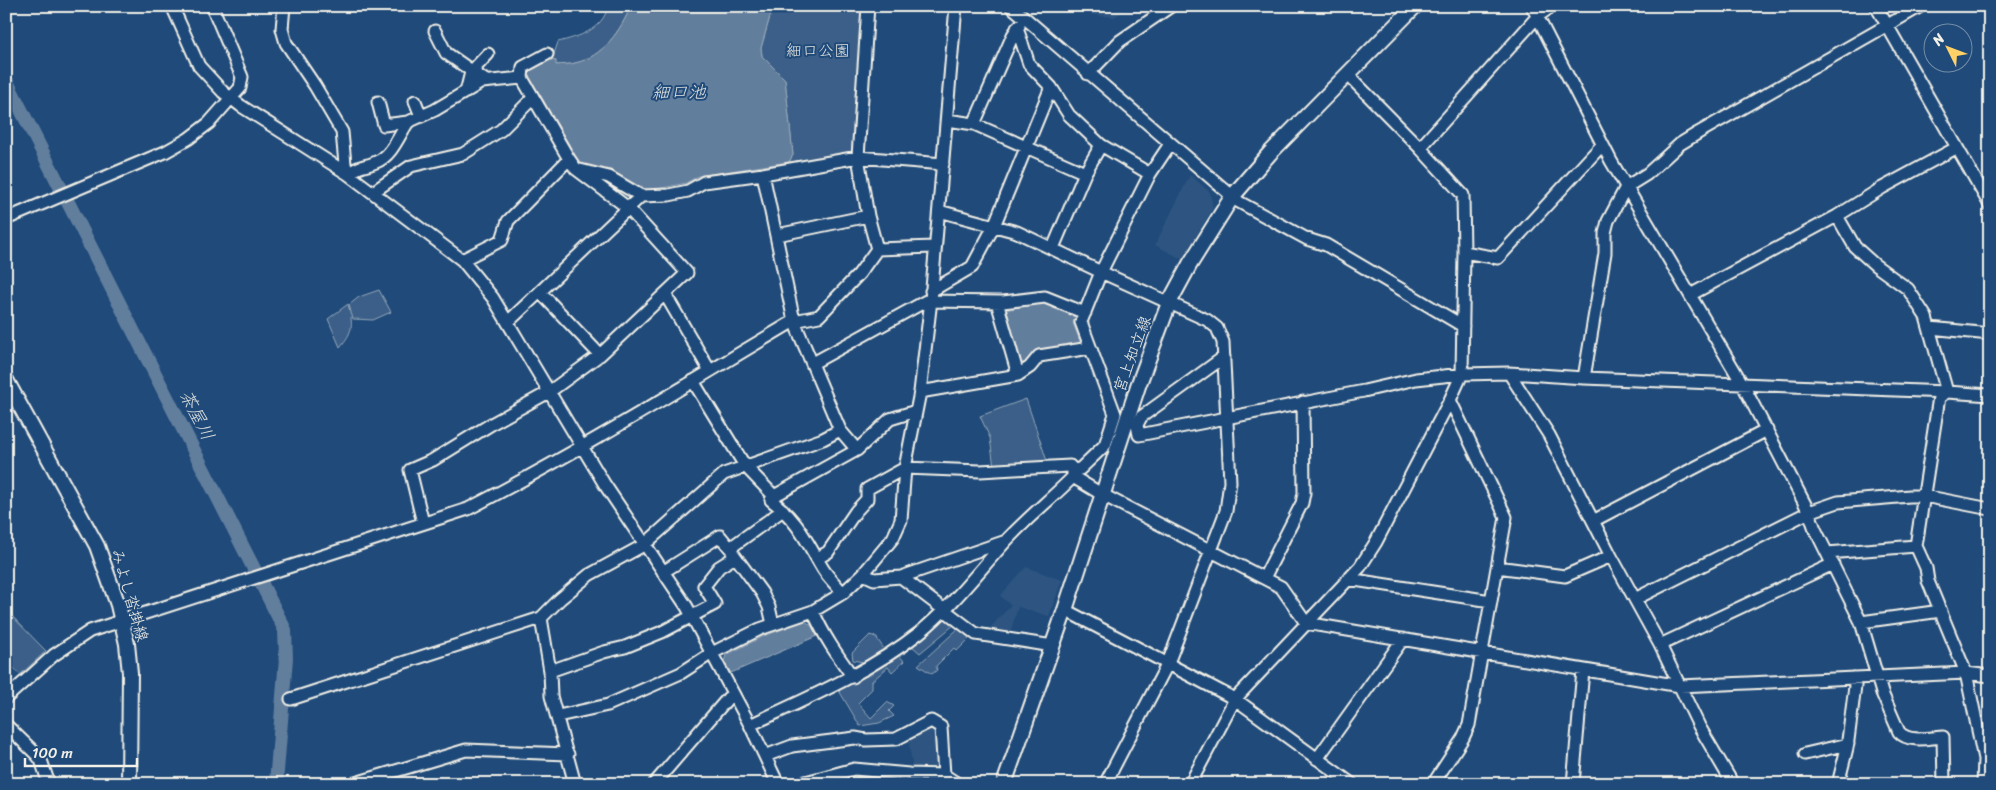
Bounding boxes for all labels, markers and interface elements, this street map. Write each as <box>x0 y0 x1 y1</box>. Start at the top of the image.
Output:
north arrow <box>1924 22 1974 72</box>
text: N <box>1926 27 1951 52</box>
park label: 細口公園 <box>786 36 850 65</box>
water label: 細口池 <box>652 76 707 108</box>
street label: 宮上知立線 <box>1105 311 1159 397</box>
water label: 茶屋川 <box>170 384 224 446</box>
street label: みよし沓掛線 <box>103 545 157 645</box>
scale bar <box>25 735 138 767</box>
text: 100 m <box>32 740 73 766</box>

